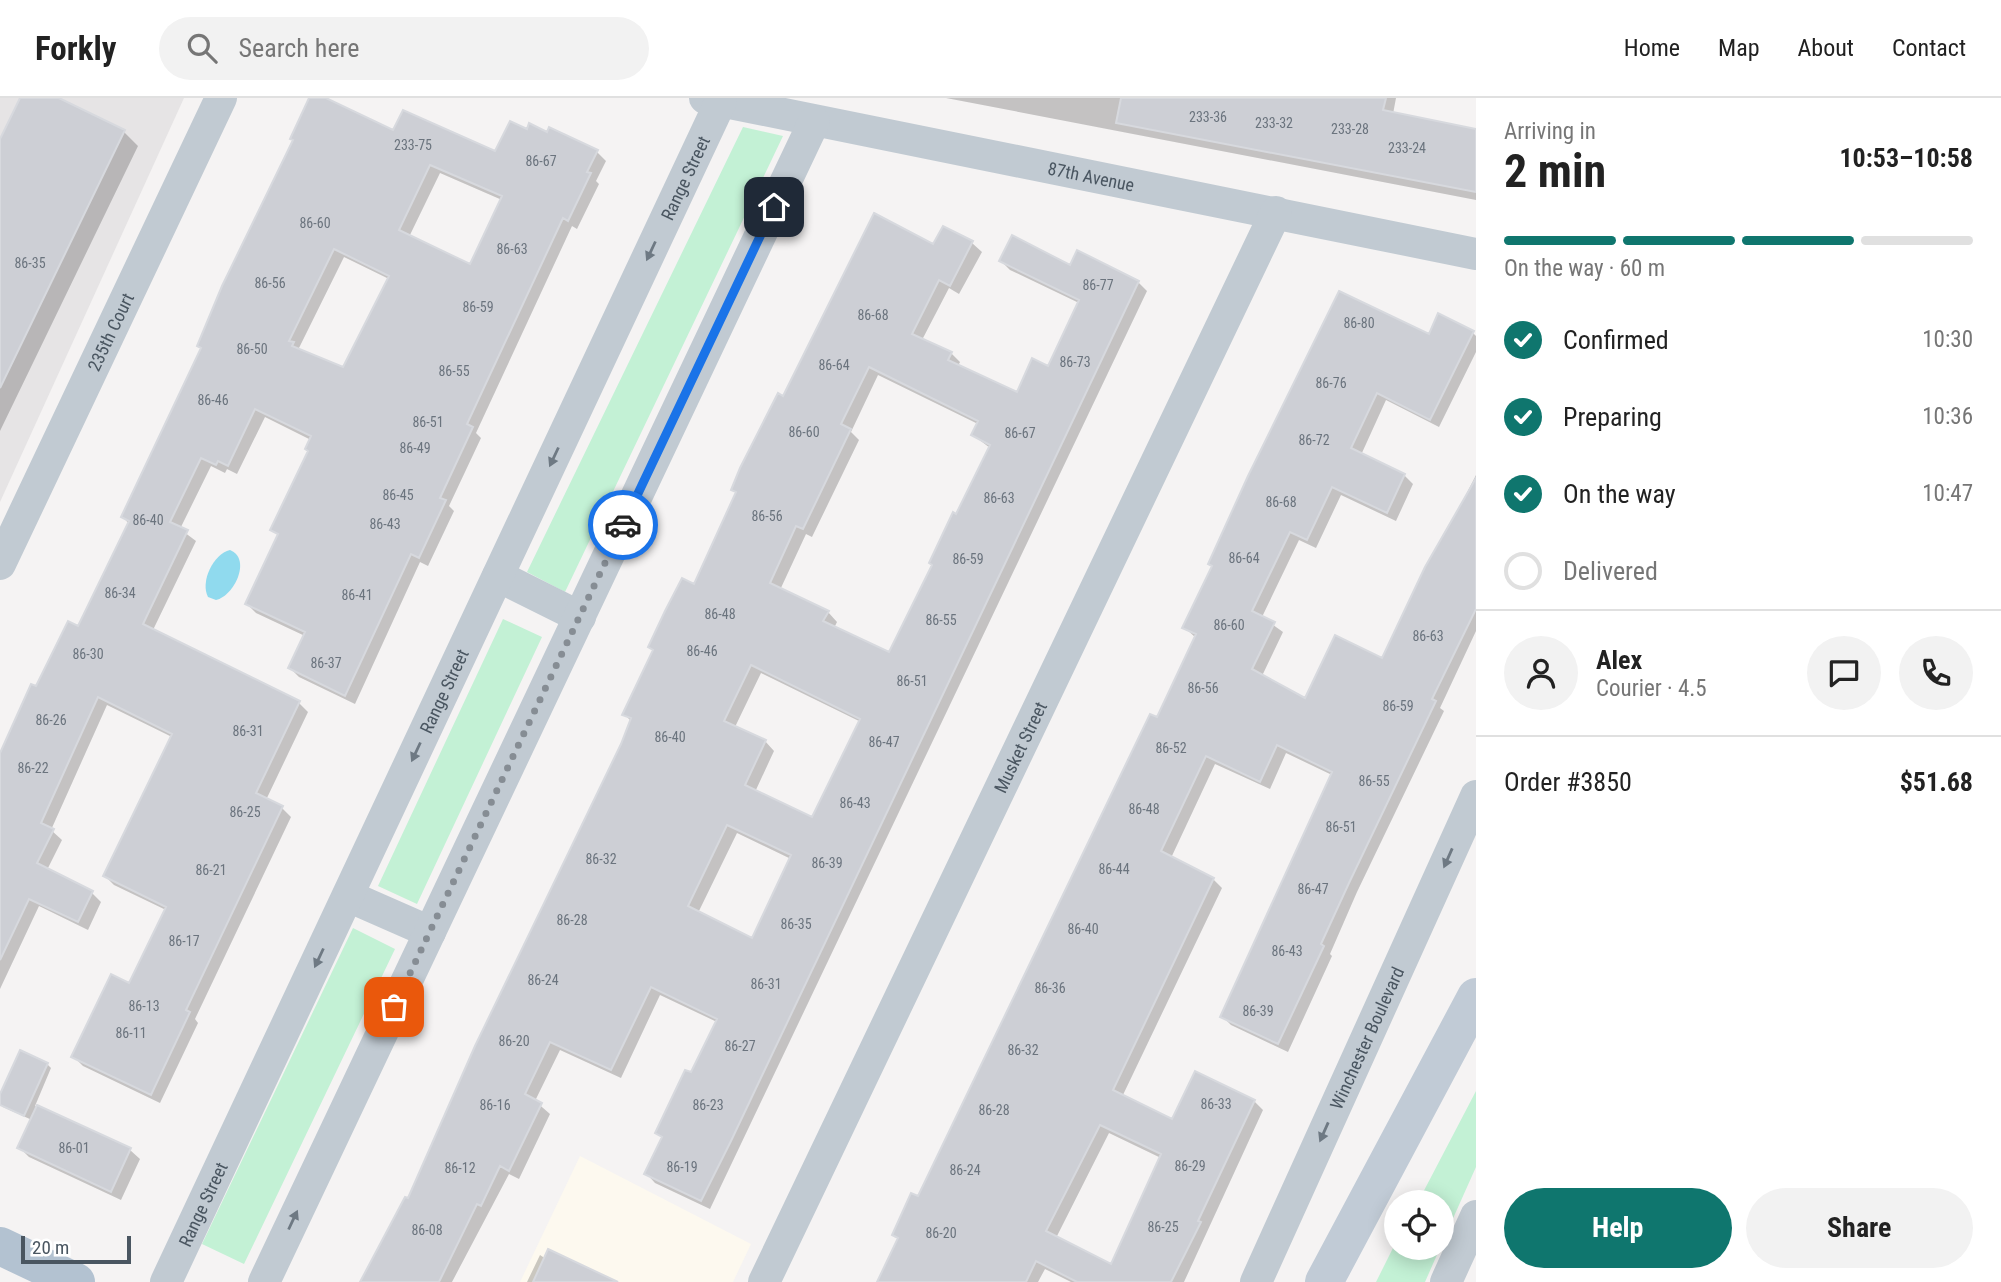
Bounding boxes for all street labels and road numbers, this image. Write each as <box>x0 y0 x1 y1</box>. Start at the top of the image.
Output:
street label: Range Street <box>656 132 714 223</box>
street label: 87th Avenue <box>1046 157 1136 195</box>
street label: 235th Court <box>83 289 138 374</box>
street label: Range Street <box>415 646 472 736</box>
street label: Musket Street <box>989 698 1051 796</box>
street label: Winchester Boulevard <box>1325 963 1408 1112</box>
street label: Range Street <box>174 1159 231 1250</box>

